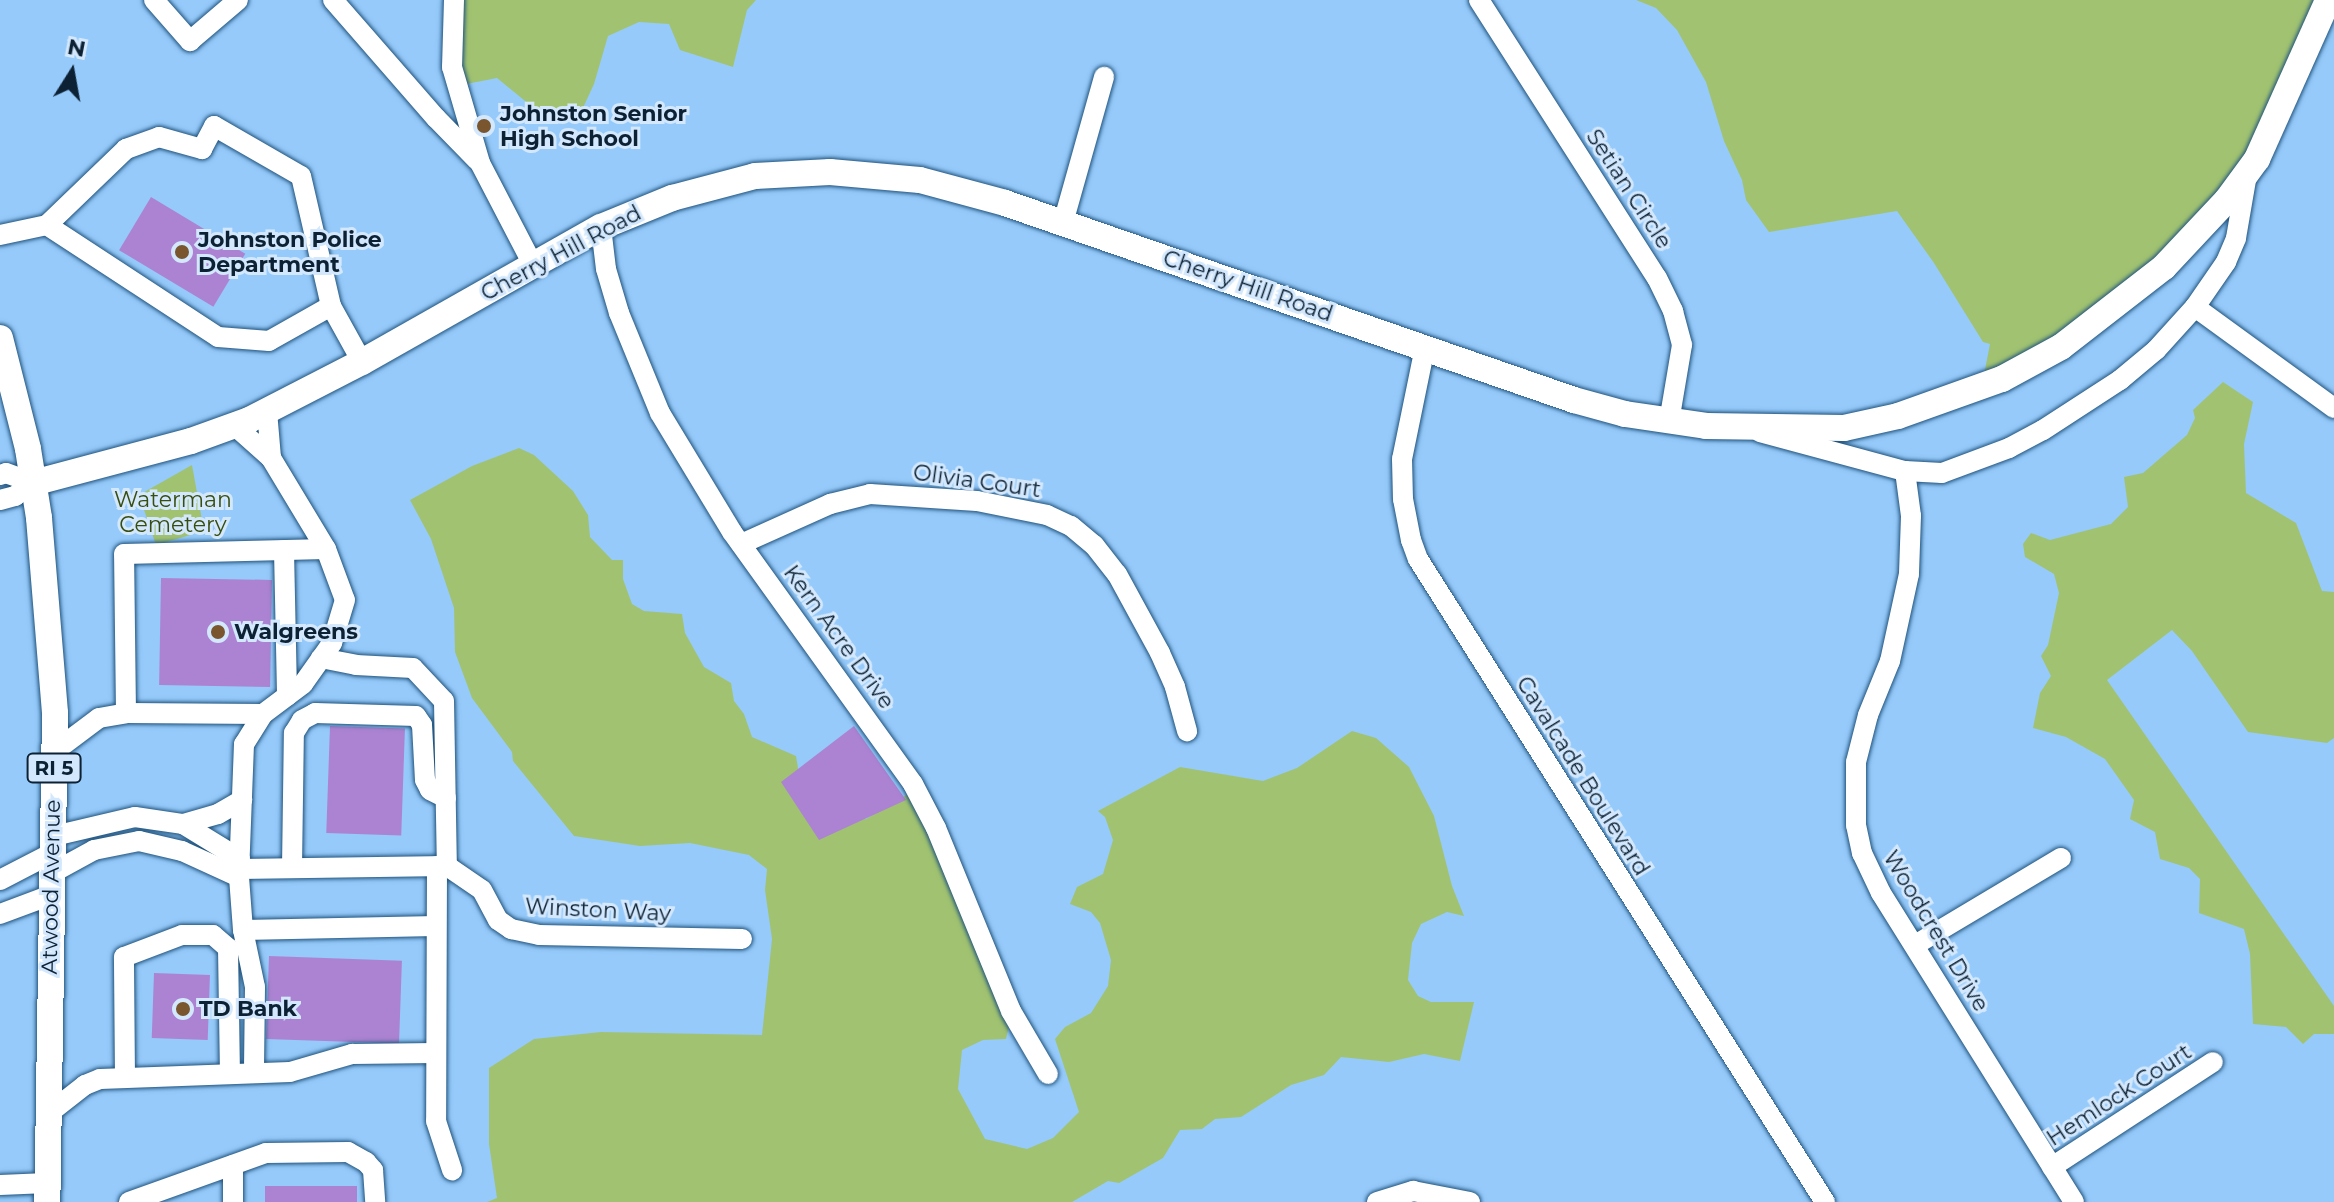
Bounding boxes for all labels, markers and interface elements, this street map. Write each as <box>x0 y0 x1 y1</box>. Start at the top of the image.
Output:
north arrow <box>32 32 112 112</box>
text: N <box>65 33 88 63</box>
place label: Johnston Senior High School <box>500 100 687 152</box>
marker: Johnston Senior High School <box>475 117 493 135</box>
street label: Setian Circle <box>1581 124 1677 254</box>
street label: Cherry Hill Road <box>476 200 646 306</box>
place label: Johnston Police Department <box>198 226 382 278</box>
marker: Johnston Police Department <box>173 243 191 261</box>
street label: Cherry Hill Road <box>1160 245 1336 327</box>
street label: Olivia Court <box>911 459 1043 503</box>
park label: Waterman Cemetery <box>114 486 232 538</box>
street label: Kern Acre Drive <box>778 560 900 714</box>
place label: Walgreens <box>234 619 358 645</box>
marker: Walgreens <box>209 623 227 641</box>
street label: Cavalcade Boulevard <box>1511 671 1655 881</box>
road number: RI 5 <box>26 752 82 784</box>
street label: Atwood Avenue <box>36 799 66 975</box>
street label: Woodcrest Drive <box>1878 846 1994 1016</box>
street label: Winston Way <box>524 893 672 927</box>
place label: TD Bank <box>199 996 297 1022</box>
marker: TD Bank <box>174 1000 192 1018</box>
street label: Hemlock Court <box>2042 1038 2196 1152</box>

